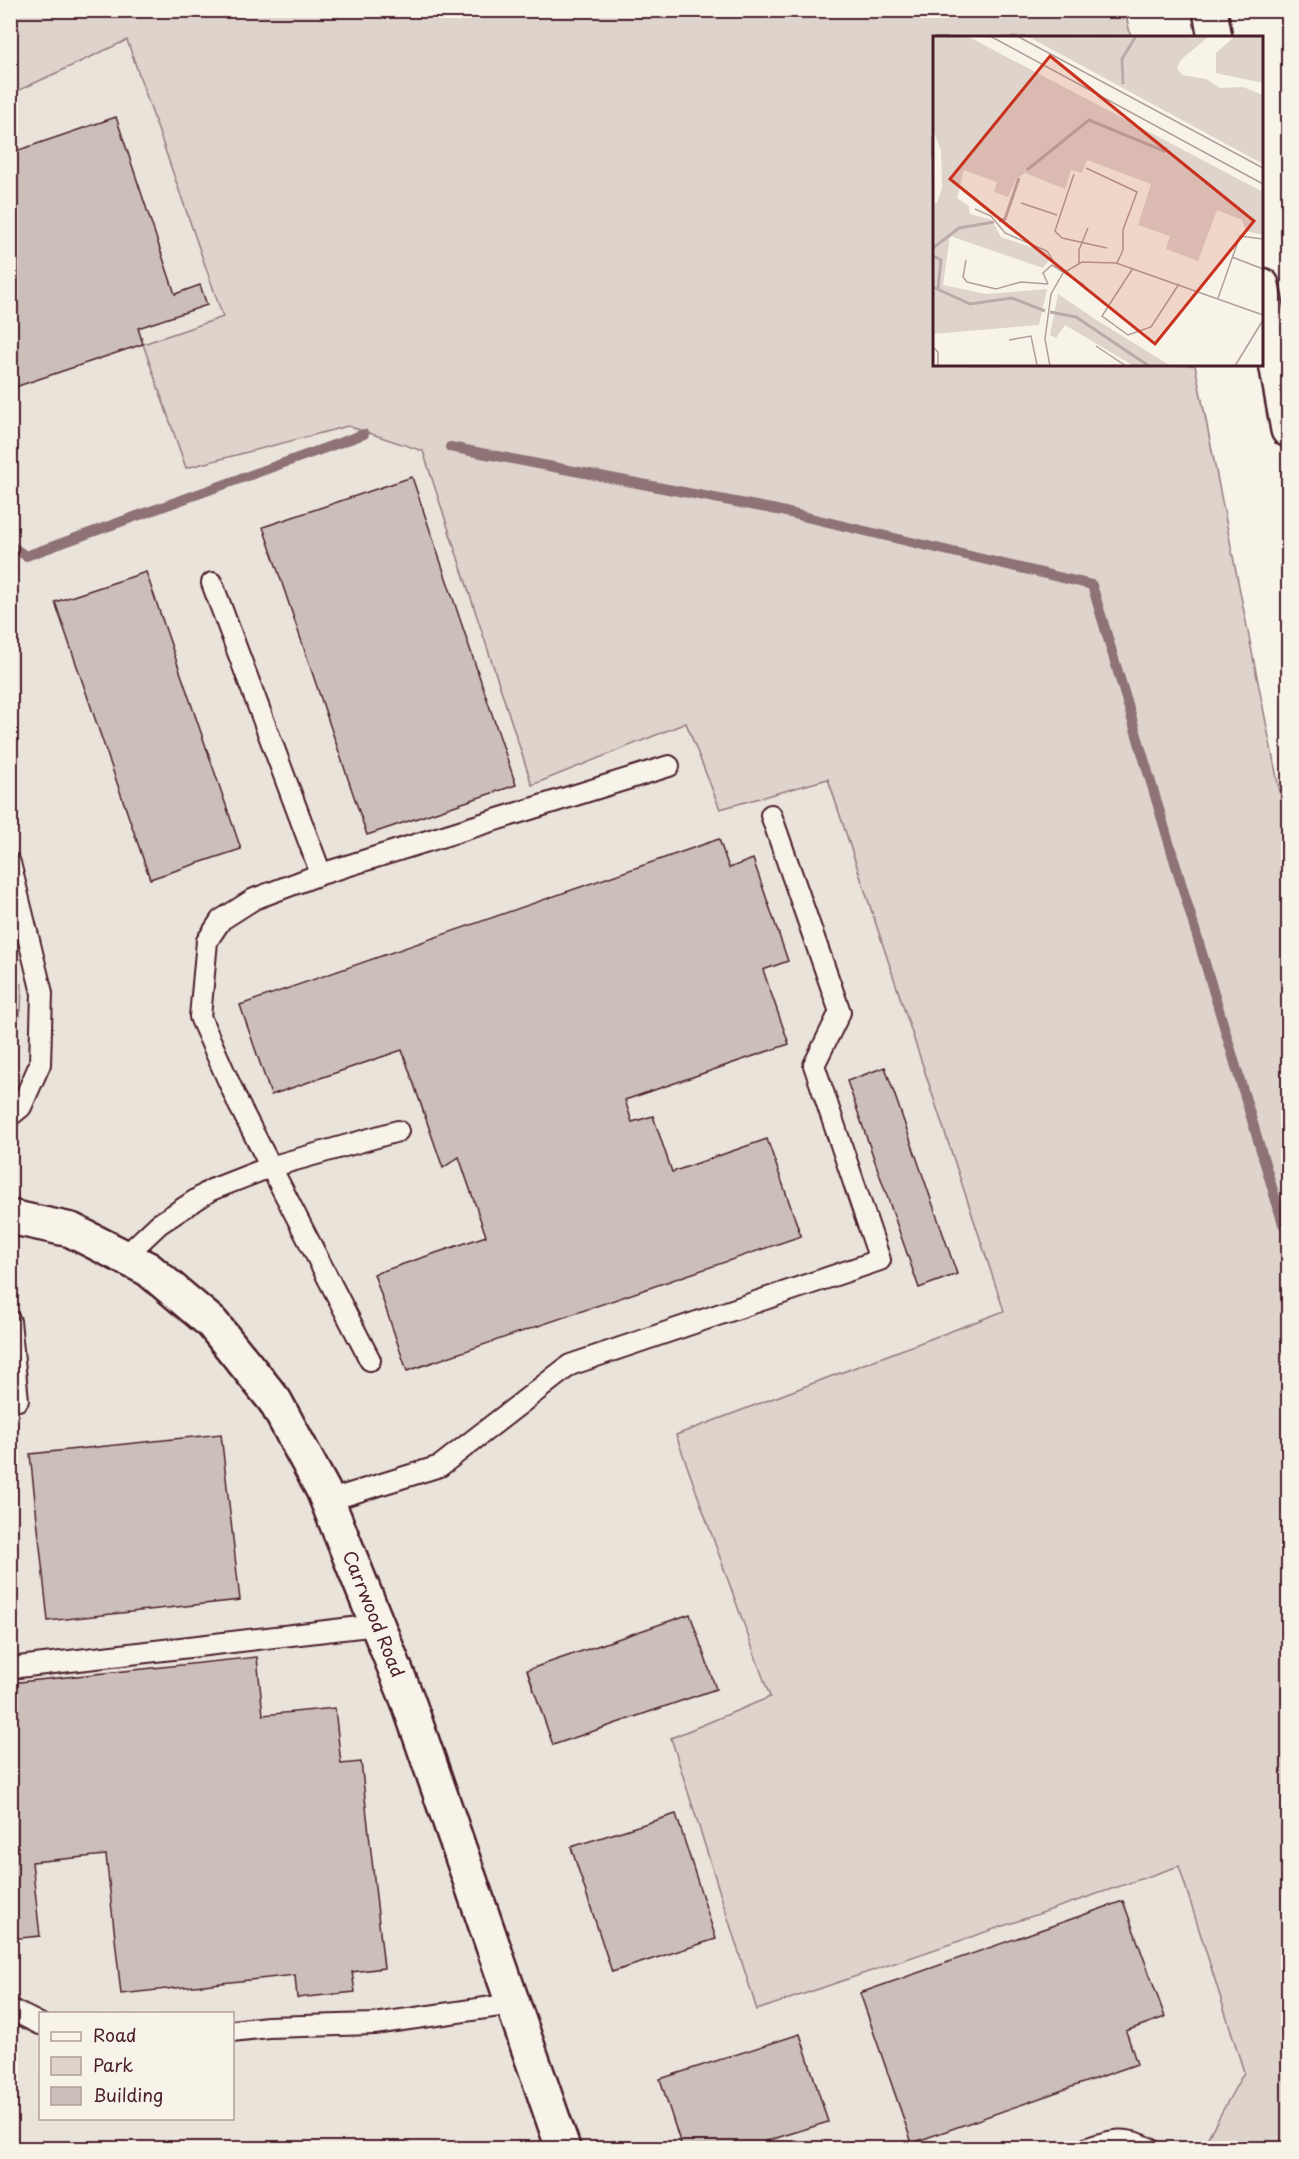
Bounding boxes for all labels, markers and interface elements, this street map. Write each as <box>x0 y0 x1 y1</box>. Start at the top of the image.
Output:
inset map <box>933 36 1263 366</box>
street label: Carrwood Road <box>337 1546 412 1681</box>
legend <box>39 2012 234 2120</box>
text: Road <box>93 2021 137 2048</box>
text: Park <box>93 2051 133 2078</box>
text: Building <box>93 2081 163 2108</box>

